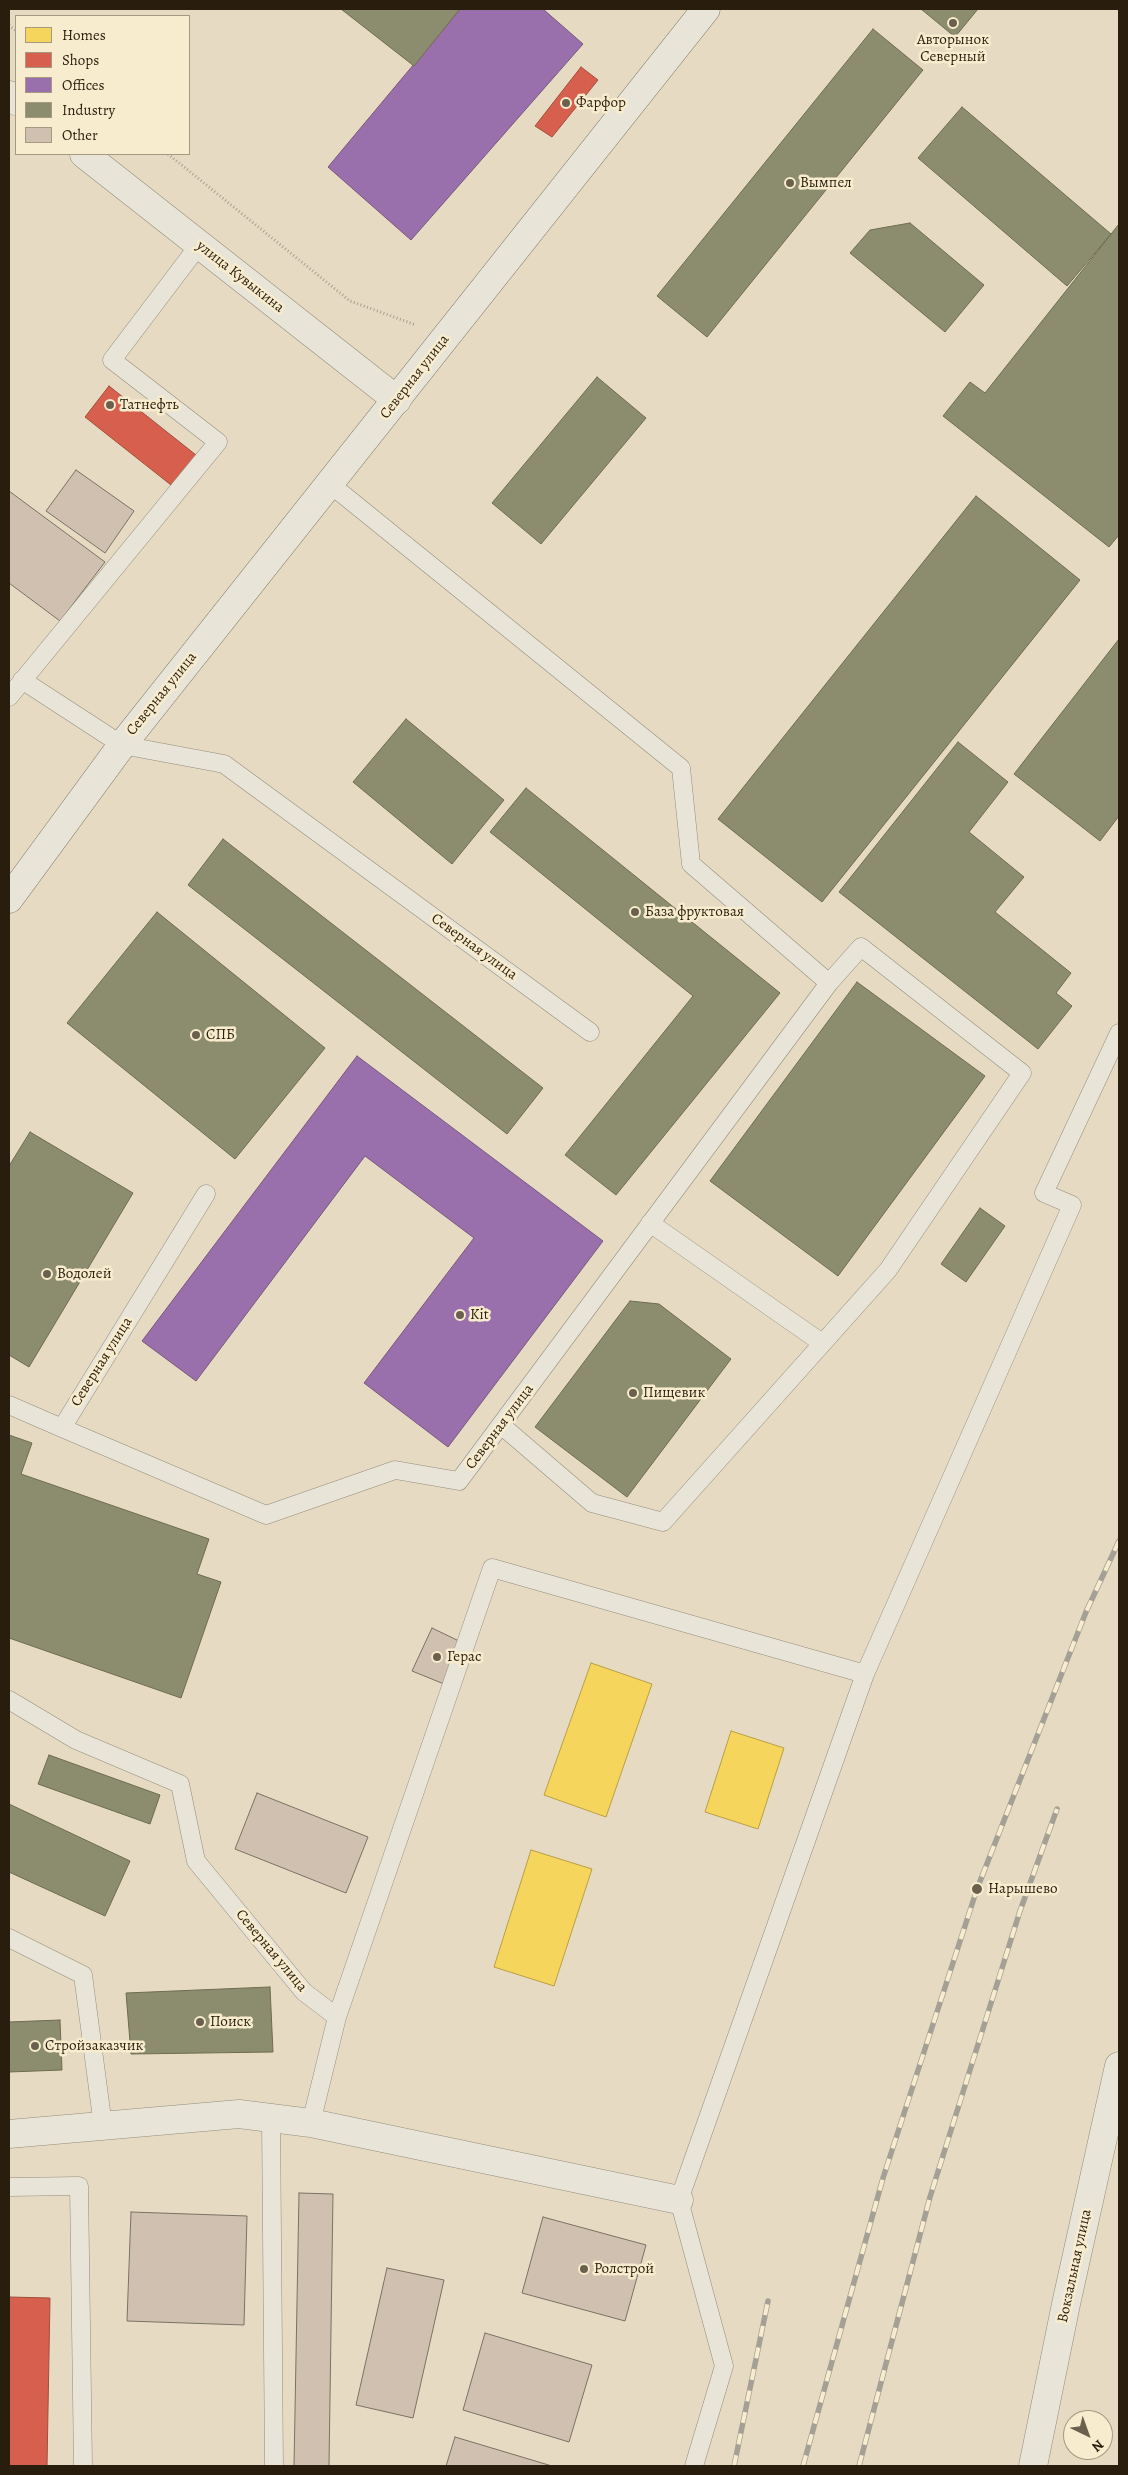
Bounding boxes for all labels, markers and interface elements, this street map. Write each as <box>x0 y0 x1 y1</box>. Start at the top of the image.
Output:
legend <box>15 15 190 155</box>
marker: Авторынок Северный <box>947 17 959 29</box>
text: Homes <box>62 25 106 45</box>
place label: Авторынок Северный <box>917 31 989 66</box>
text: Shops <box>62 50 99 70</box>
text: Offices <box>62 75 105 95</box>
place label: Фарфор <box>576 94 626 112</box>
marker: Фарфор <box>560 97 572 109</box>
text: Industry <box>62 100 115 120</box>
text: Other <box>62 125 98 145</box>
place label: Вымпел <box>800 174 852 192</box>
marker: Вымпел <box>784 177 796 189</box>
street label: улица Кувыкина <box>192 237 288 317</box>
street label: Северная улица <box>377 331 453 423</box>
place label: Татнефть <box>120 396 179 414</box>
marker: Татнефть <box>104 399 116 411</box>
street label: Северная улица <box>123 649 201 739</box>
place label: База фруктовая <box>645 903 744 921</box>
marker: База фруктовая <box>629 906 641 918</box>
street label: Северная улица <box>427 910 521 984</box>
place label: СПБ <box>206 1026 235 1044</box>
marker: СПБ <box>190 1029 202 1041</box>
place label: Водолей <box>57 1265 111 1283</box>
marker: Водолей <box>41 1268 53 1280</box>
place label: Kit <box>470 1306 489 1324</box>
marker: Kit <box>454 1309 466 1321</box>
street label: Северная улица <box>67 1314 137 1410</box>
street label: Северная улица <box>462 1381 538 1473</box>
place label: Пищевик <box>643 1384 705 1402</box>
marker: Пищевик <box>627 1387 639 1399</box>
place label: Герас <box>447 1648 481 1666</box>
marker: Герас <box>431 1651 443 1663</box>
place label: Нарышево <box>988 1880 1058 1898</box>
marker: Нарышево <box>970 1882 984 1896</box>
street label: Северная улица <box>231 1906 311 1996</box>
place label: Поиск <box>210 2013 251 2031</box>
marker: Поиск <box>194 2016 206 2028</box>
place label: Стройзаказчик <box>45 2037 143 2055</box>
marker: Стройзаказчик <box>29 2040 41 2052</box>
street label: Вокзальная улица <box>1054 2208 1096 2324</box>
place label: Ролстрой <box>594 2260 654 2278</box>
marker: Ролстрой <box>578 2263 590 2275</box>
north arrow <box>1063 2410 1113 2460</box>
text: N <box>1088 2435 1108 2456</box>

